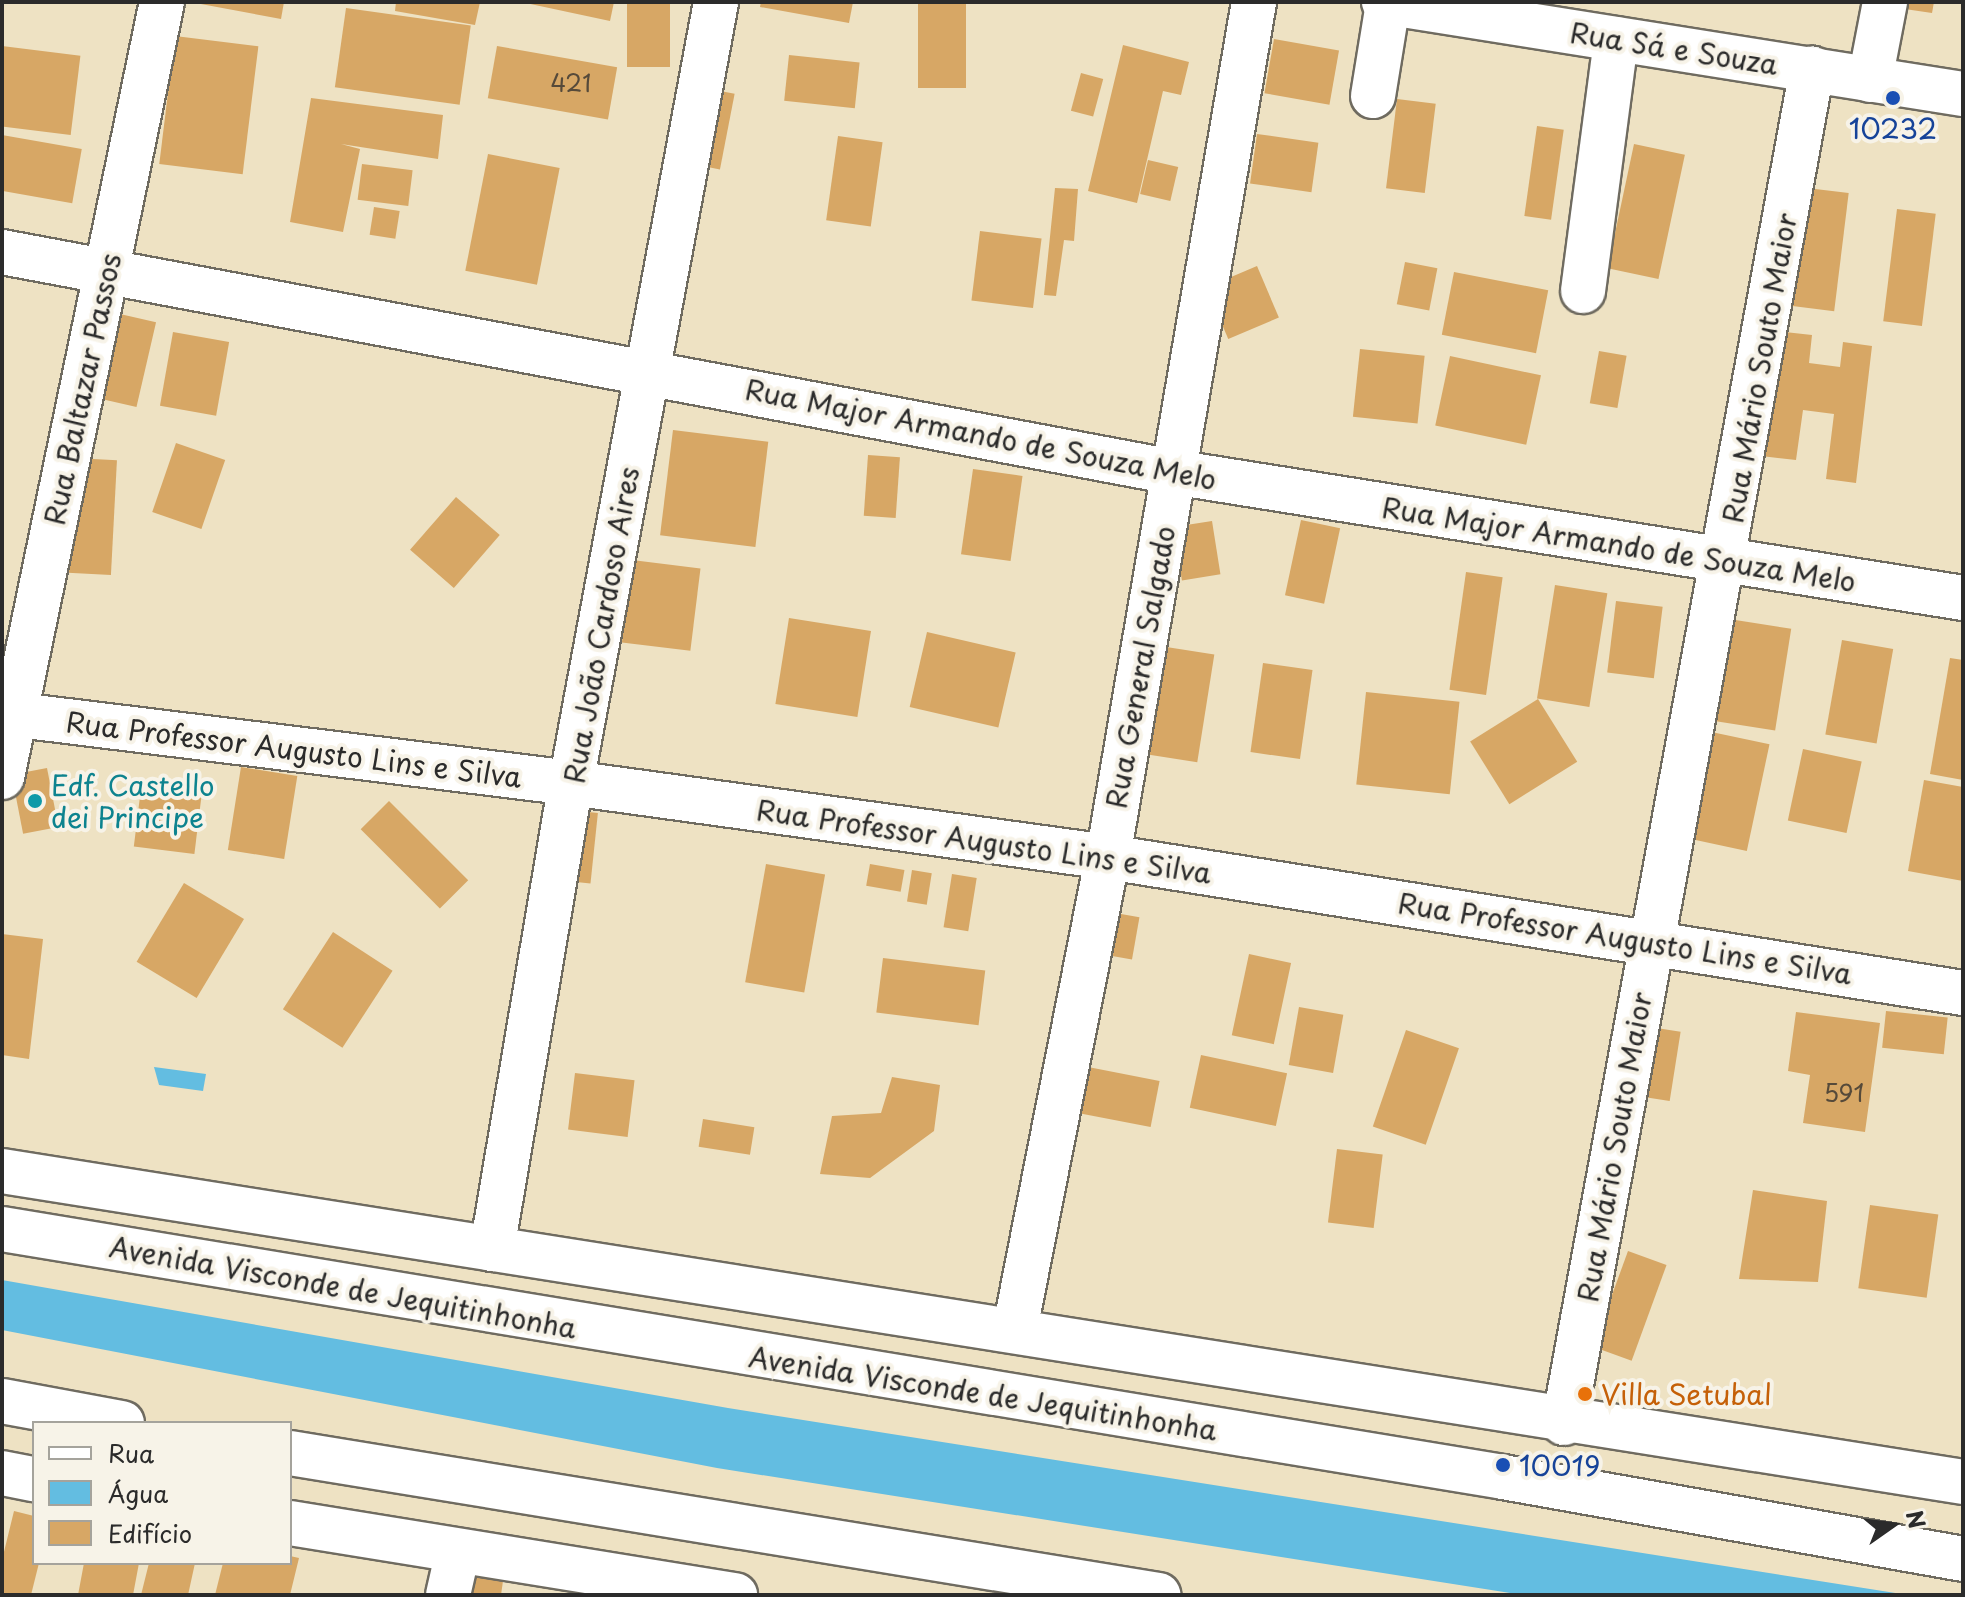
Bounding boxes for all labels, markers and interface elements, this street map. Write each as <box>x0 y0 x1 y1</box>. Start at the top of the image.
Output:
street label: Rua Sá e Souza <box>1567 15 1781 81</box>
house number: 421 <box>551 69 591 97</box>
marker: 10232 <box>1884 89 1902 107</box>
place label: 10232 <box>1849 111 1937 145</box>
street label: Rua Mário Souto Maior <box>1715 209 1803 527</box>
street label: Rua Baltazar Passos <box>37 251 127 527</box>
street label: Rua Major Armando de Souza Melo <box>743 372 1219 496</box>
street label: Rua João Cardoso Aires <box>556 462 646 788</box>
street label: Rua Major Armando de Souza Melo <box>1380 490 1858 598</box>
street label: Rua General Salgado <box>1099 523 1181 811</box>
street label: Rua Professor Augusto Lins e Silva <box>63 704 525 794</box>
place label: Edf. Castello dei Principe <box>51 768 218 834</box>
marker: Edf. Castello dei Principe <box>26 792 44 810</box>
street label: Rua Professor Augusto Lins e Silva <box>753 792 1215 890</box>
street label: Rua Professor Augusto Lins e Silva <box>1394 885 1856 991</box>
street label: Rua Mário Souto Maior <box>1570 988 1658 1306</box>
house number: 591 <box>1824 1079 1864 1107</box>
street label: Avenida Visconde de Jequitinhonha <box>107 1229 579 1345</box>
street label: Avenida Visconde de Jequitinhonha <box>747 1339 1219 1447</box>
place label: Villa Setubal <box>1601 1377 1773 1411</box>
marker: Villa Setubal <box>1576 1385 1594 1403</box>
legend <box>32 1421 292 1565</box>
text: Rua <box>108 1435 154 1471</box>
place label: 10019 <box>1519 1448 1600 1482</box>
marker: 10019 <box>1494 1456 1512 1474</box>
text: Água <box>108 1475 168 1511</box>
north arrow <box>1853 1485 1933 1565</box>
text: N <box>1899 1507 1935 1532</box>
text: Edifício <box>108 1515 192 1551</box>

